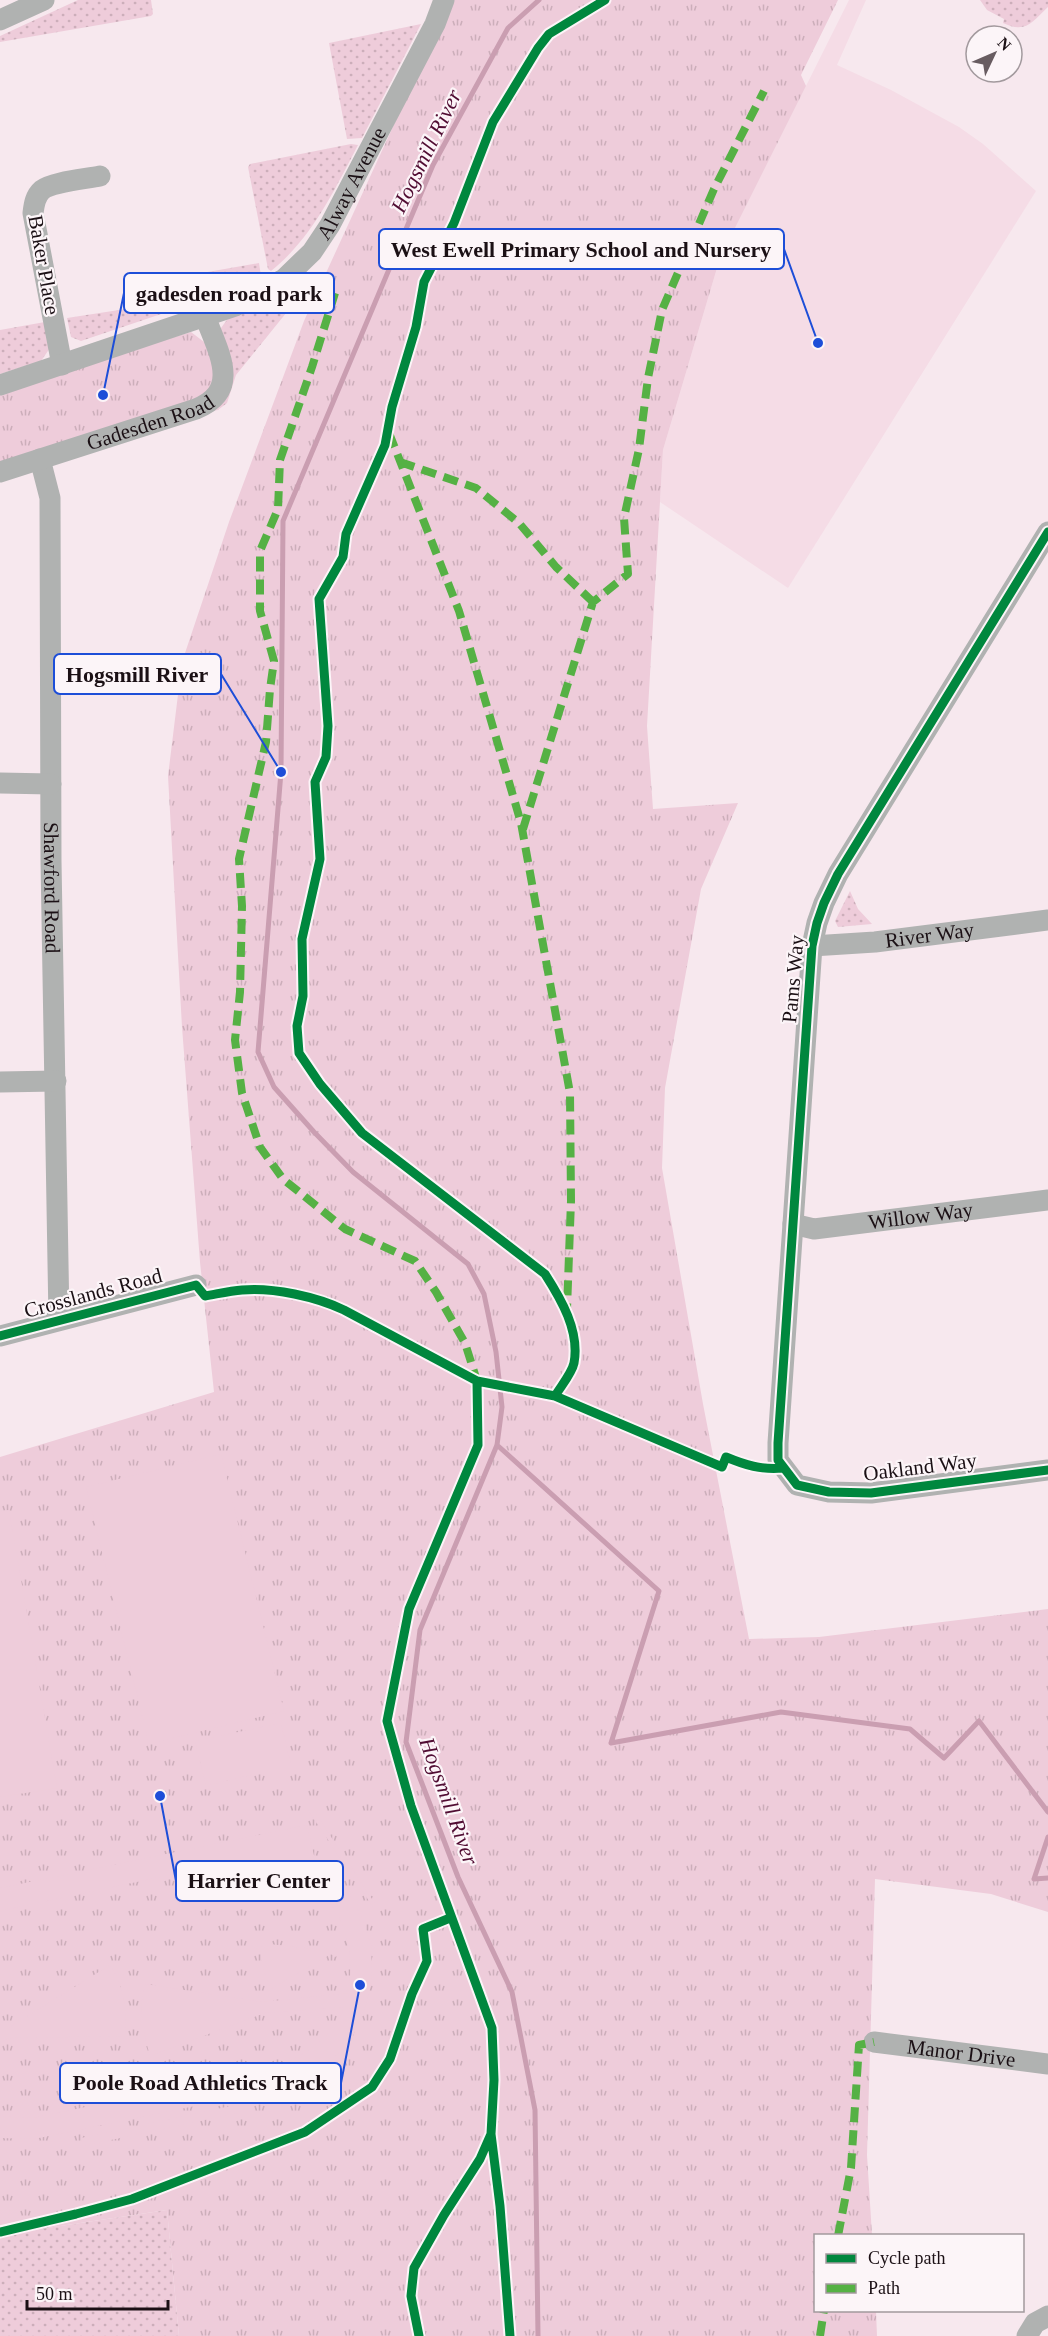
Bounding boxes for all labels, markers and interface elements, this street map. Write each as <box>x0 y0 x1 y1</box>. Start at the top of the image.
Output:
north arrow <box>964 24 1024 84</box>
text: N <box>994 34 1015 54</box>
water label: Hogsmill River <box>385 85 467 218</box>
street label: Alway Avenue <box>312 123 391 244</box>
street label: Baker Place <box>23 213 65 317</box>
callout: West Ewell Primary School and Nursery <box>379 229 784 269</box>
text: West Ewell Primary School and Nursery <box>391 237 771 262</box>
callout: gadesden road park <box>124 273 334 313</box>
text: gadesden road park <box>136 281 323 306</box>
street label: Gadesden Road <box>84 390 219 455</box>
callout: Hogsmill River <box>54 654 221 694</box>
text: Hogsmill River <box>66 662 208 687</box>
street label: Shawford Road <box>39 822 65 954</box>
street label: River Way <box>884 917 976 953</box>
street label: Pams Way <box>777 933 809 1024</box>
street label: Willow Way <box>867 1197 975 1234</box>
street label: Crosslands Road <box>21 1263 165 1323</box>
street label: Oakland Way <box>862 1448 979 1486</box>
water label: Hogsmill River <box>414 1733 484 1869</box>
callout: Harrier Center <box>176 1861 343 1901</box>
text: Harrier Center <box>187 1868 331 1893</box>
street label: Manor Drive <box>906 2034 1017 2072</box>
callout: Poole Road Athletics Track <box>60 2063 341 2103</box>
text: Poole Road Athletics Track <box>72 2070 328 2095</box>
legend <box>814 2234 1024 2312</box>
text: Cycle path <box>868 2248 945 2268</box>
scale bar <box>27 2273 168 2311</box>
text: Path <box>868 2278 900 2298</box>
text: 50 m <box>36 2284 73 2304</box>

